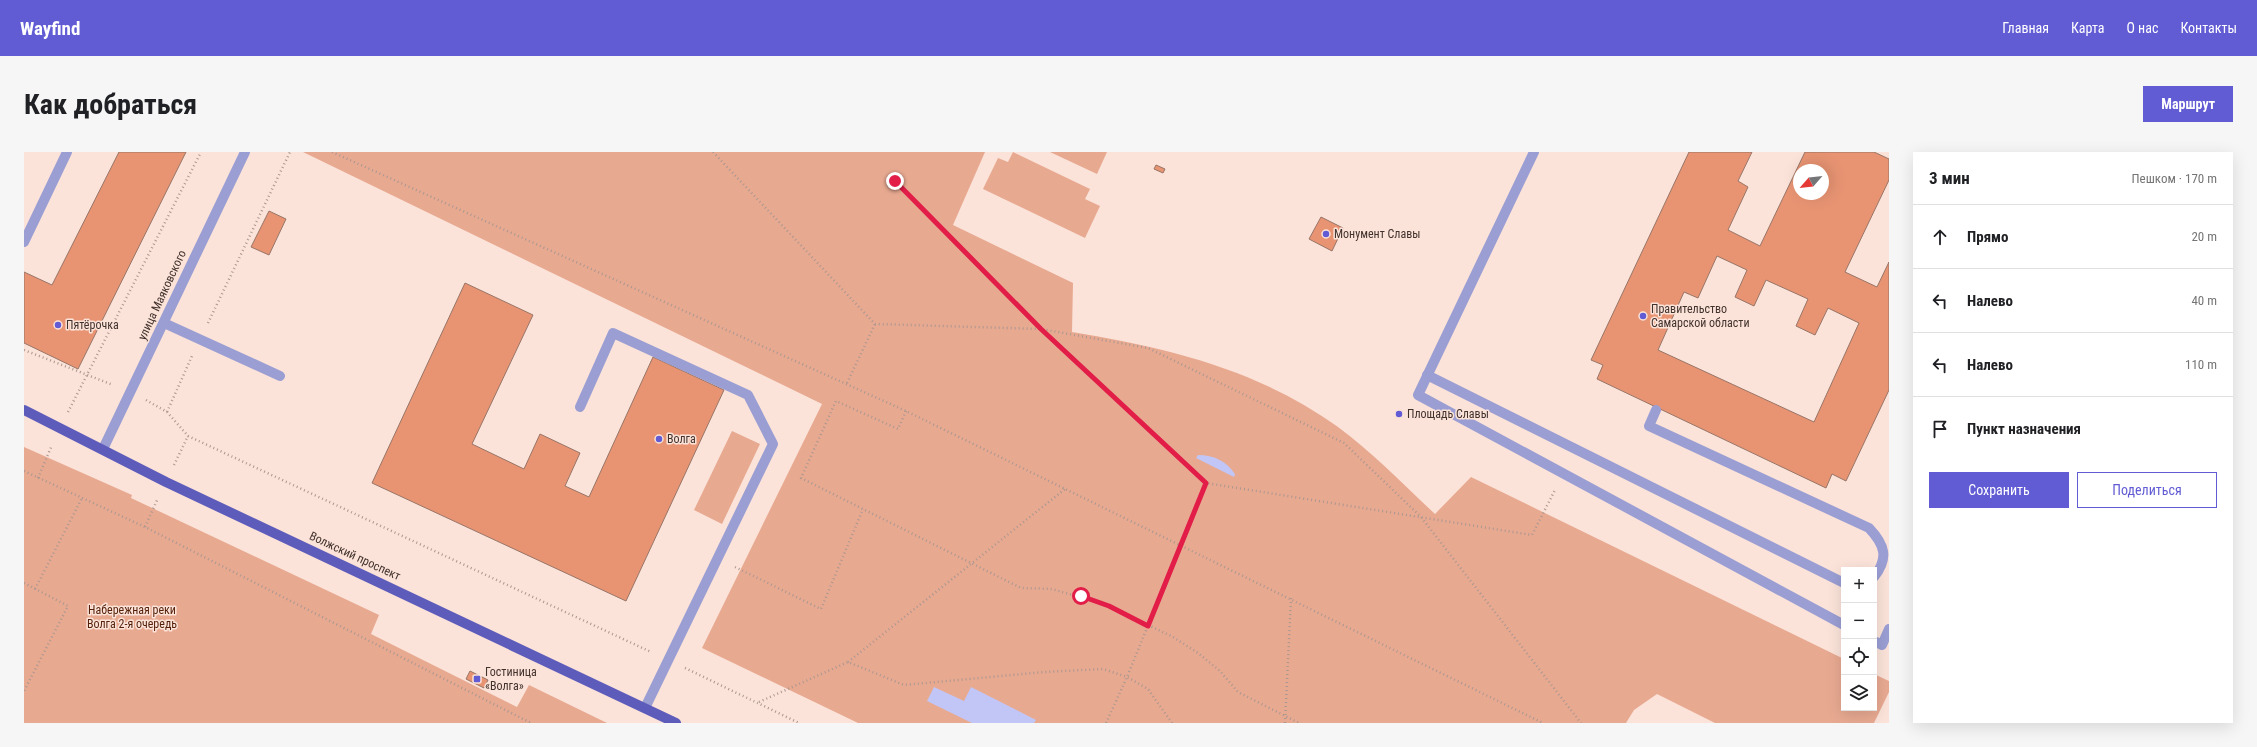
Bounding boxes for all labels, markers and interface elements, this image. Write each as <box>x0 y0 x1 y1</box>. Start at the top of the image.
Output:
text: Wayfind <box>20 17 80 40</box>
text: Главная <box>2002 20 2049 36</box>
text: Карта <box>2071 20 2104 36</box>
text: О нас <box>2126 20 2158 36</box>
text: Контакты <box>2180 20 2237 36</box>
button: Маршрут <box>2143 86 2233 122</box>
text: Как добраться <box>24 88 197 121</box>
north arrow <box>1793 164 1829 200</box>
text: 3 мин <box>1929 168 1970 188</box>
text: Пешком · 170 m <box>2131 171 2217 186</box>
route end <box>886 172 904 190</box>
icon: ahead <box>1929 226 1951 248</box>
place label: Монумент Славы <box>1334 227 1420 241</box>
text: Прямо <box>1967 228 2008 246</box>
marker: Монумент Славы <box>1321 229 1331 239</box>
text: 20 m <box>2191 229 2217 244</box>
street label: улица Маяковского <box>135 248 189 342</box>
icon: left <box>1929 290 1951 312</box>
text: Налево <box>1967 292 2013 310</box>
text: 40 m <box>2191 293 2217 308</box>
place label: Правительство Самарской области <box>1651 302 1750 330</box>
marker: Правительство Самарской области <box>1638 311 1648 321</box>
place label: Пятёрочка <box>66 318 119 332</box>
marker: Пятёрочка <box>53 320 63 330</box>
icon: left <box>1929 354 1951 376</box>
text: Налево <box>1967 356 2013 374</box>
text: 110 m <box>2185 357 2217 372</box>
place label: Площадь Славы <box>1407 407 1489 421</box>
marker: Площадь Славы <box>1394 409 1404 419</box>
icon: arrive <box>1929 418 1951 440</box>
text: Пункт назначения <box>1967 420 2081 438</box>
place label: Волга <box>667 432 696 446</box>
marker: Волга <box>654 434 664 444</box>
button: Сохранить <box>1929 472 2069 508</box>
button: Поделиться <box>2077 472 2217 508</box>
street label: Волжский проспект <box>307 529 403 583</box>
map controls <box>1841 567 1877 711</box>
button: + <box>1841 567 1877 603</box>
route start <box>1072 587 1090 605</box>
park label: Набережная реки Волга 2-я очередь <box>87 603 177 631</box>
button: − <box>1841 603 1877 639</box>
button: locate <box>1841 639 1877 675</box>
place label: Гостиница «Волга» <box>485 665 537 693</box>
marker: Гостиница «Волга» <box>472 674 482 684</box>
button: layers <box>1841 675 1877 711</box>

